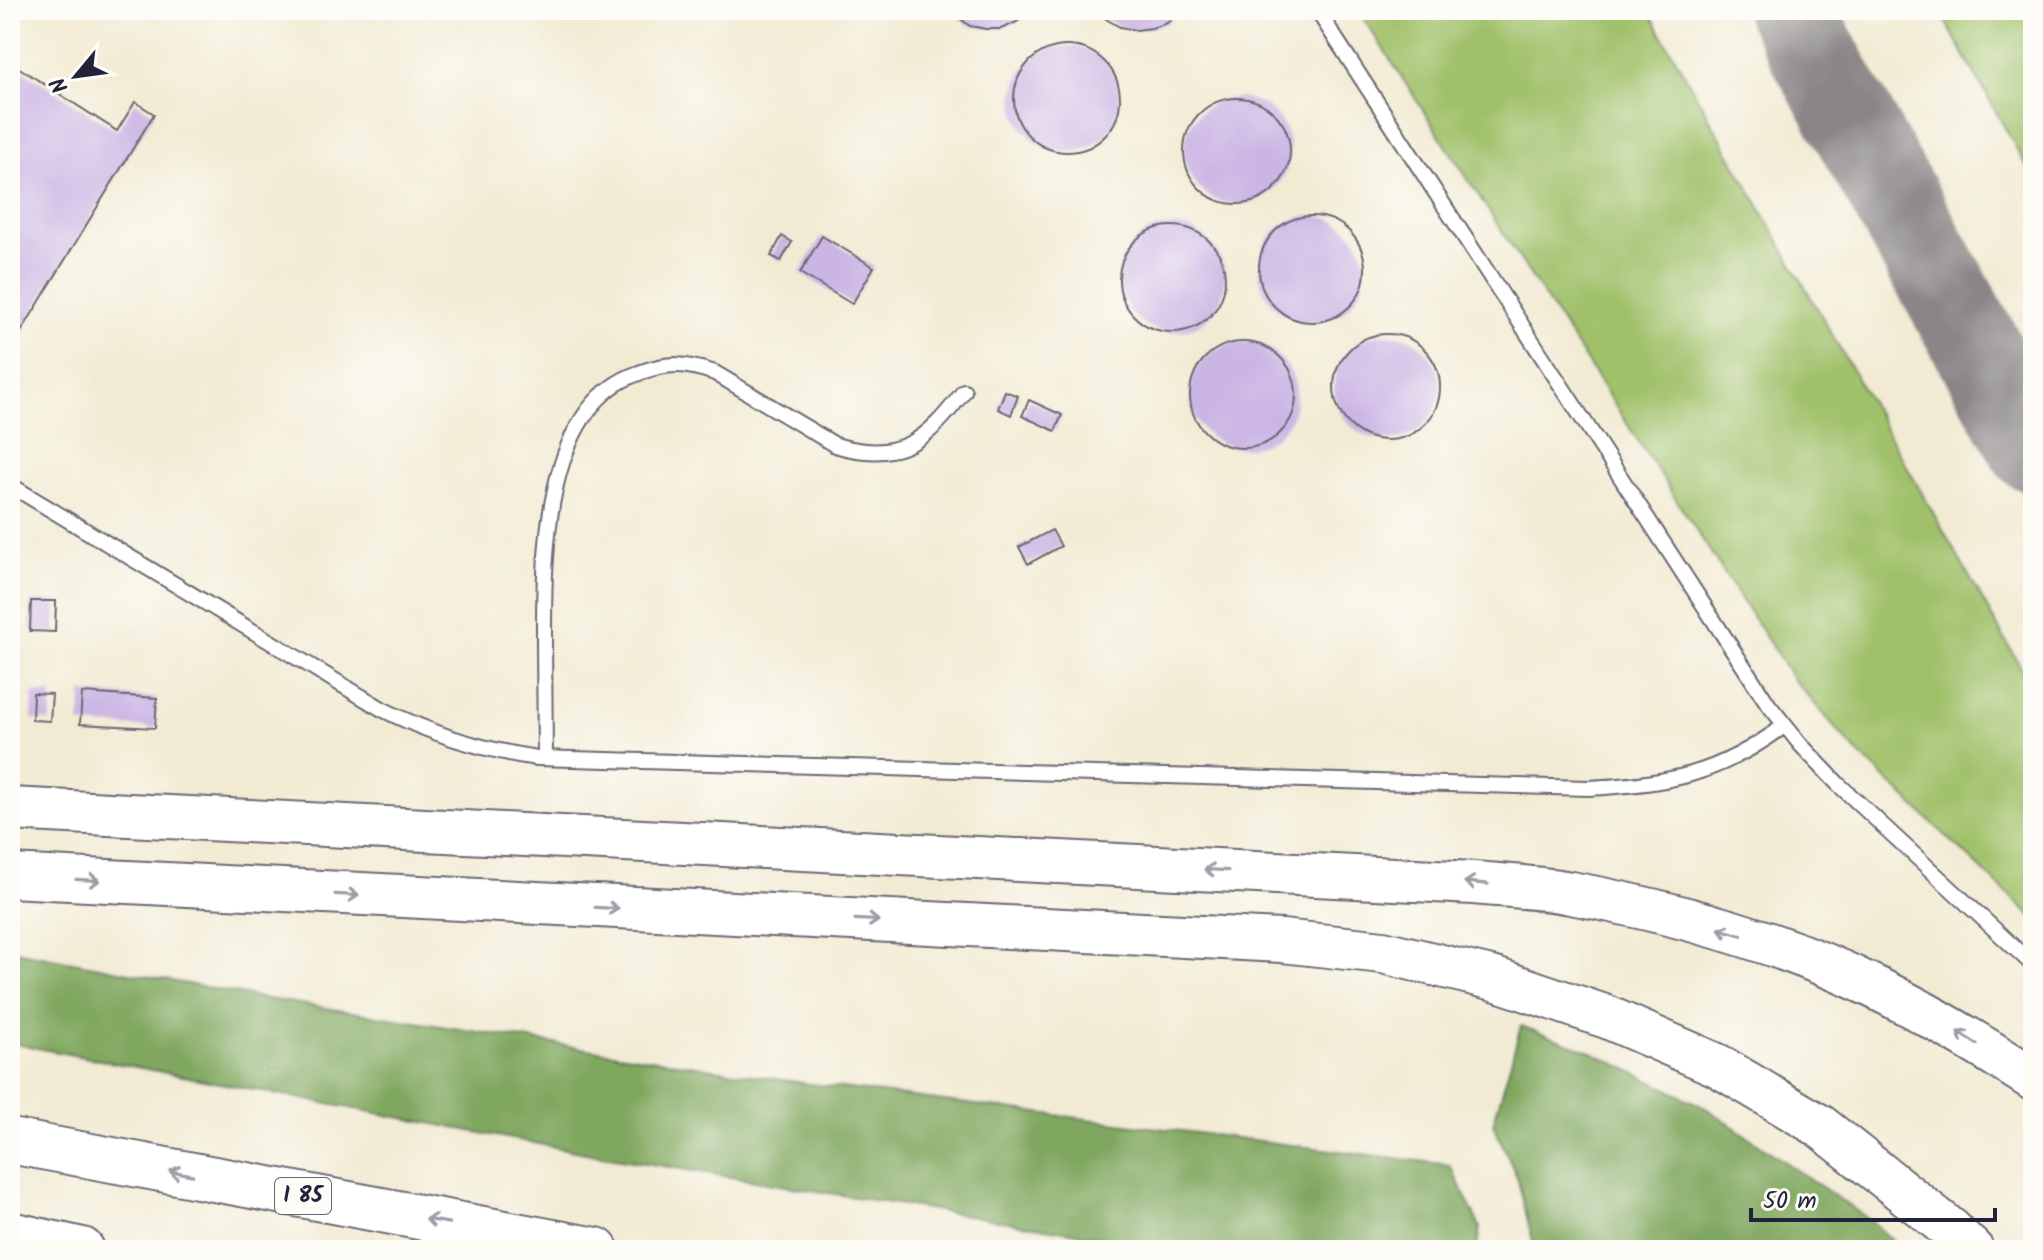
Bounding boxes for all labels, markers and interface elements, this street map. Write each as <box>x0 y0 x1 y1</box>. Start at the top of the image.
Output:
north arrow <box>36 36 116 116</box>
text: N <box>42 70 79 99</box>
one-way arrow <box>1203 862 1230 877</box>
one-way arrow <box>74 873 101 888</box>
one-way arrow <box>1463 875 1490 890</box>
one-way arrow <box>334 887 360 902</box>
one-way arrow <box>593 900 620 915</box>
one-way arrow <box>853 913 880 928</box>
one-way arrow <box>1718 924 1744 939</box>
one-way arrow <box>1956 1030 1979 1046</box>
one-way arrow <box>169 1165 195 1180</box>
scale bar <box>1751 1172 1995 1222</box>
road number: I 85 <box>275 1178 331 1214</box>
text: 50 m <box>1763 1182 1817 1221</box>
one-way arrow <box>425 1212 450 1227</box>

